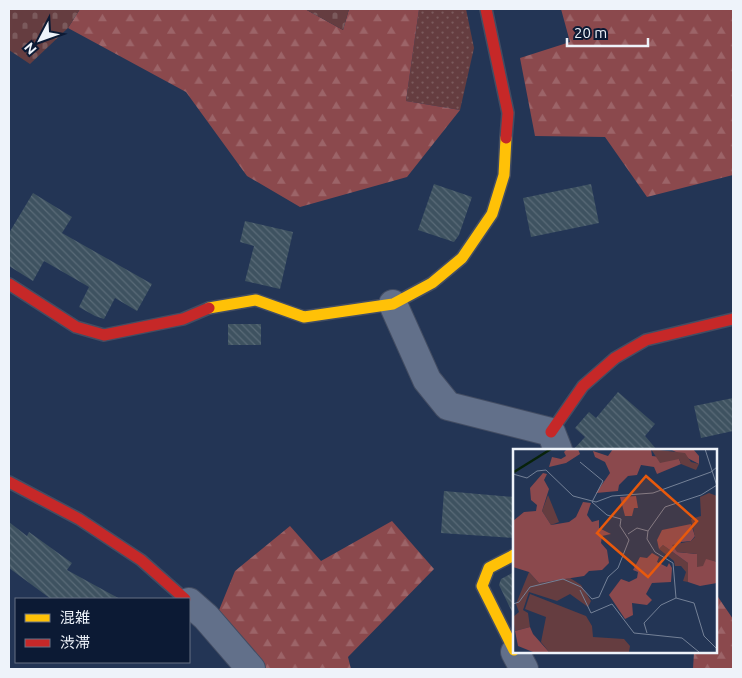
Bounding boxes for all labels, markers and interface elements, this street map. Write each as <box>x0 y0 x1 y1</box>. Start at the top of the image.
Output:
north arrow <box>15 15 65 65</box>
scale bar <box>567 15 648 47</box>
text: 20 m <box>574 24 607 41</box>
text: N <box>21 39 40 58</box>
inset map <box>513 449 717 653</box>
legend <box>15 598 190 663</box>
text: 混雑 <box>60 609 90 626</box>
text: 渋滞 <box>60 634 90 651</box>

